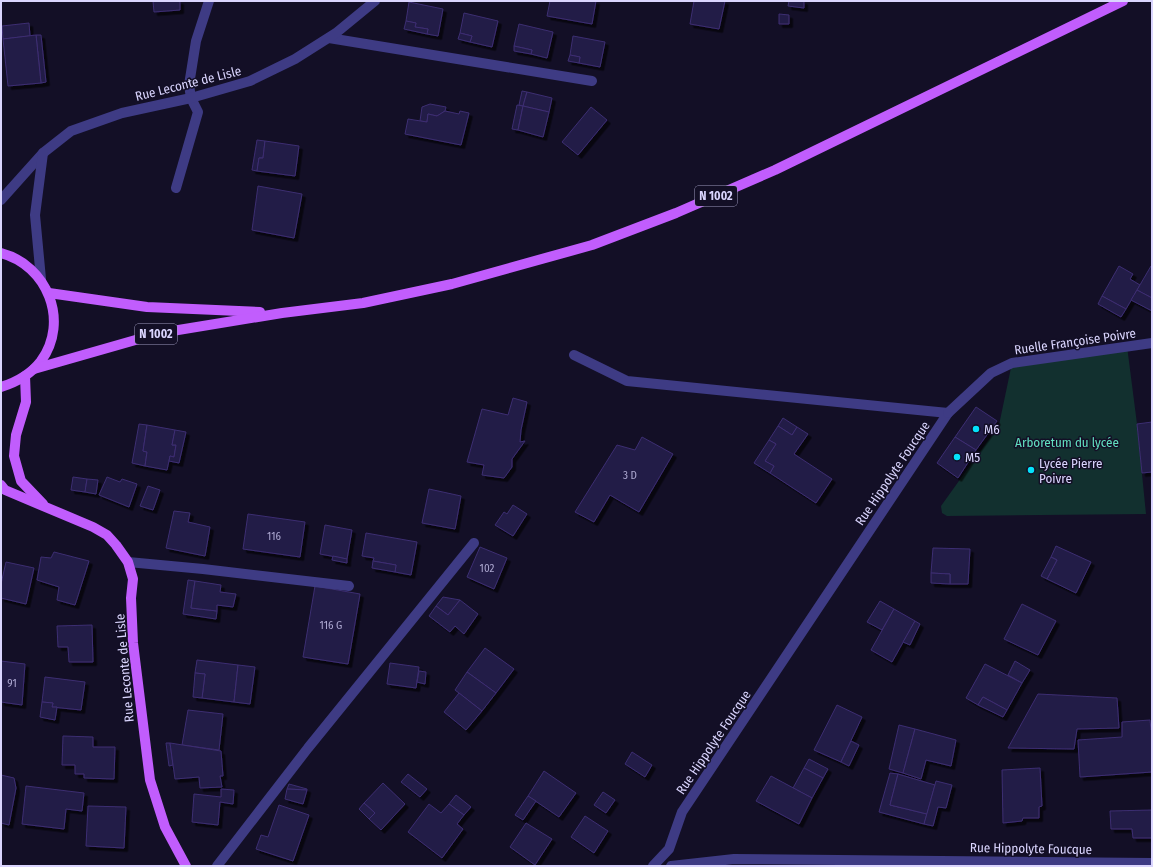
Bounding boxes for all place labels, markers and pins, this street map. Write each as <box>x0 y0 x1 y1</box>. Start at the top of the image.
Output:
place label: M6 <box>984 422 1000 437</box>
marker: M6 <box>971 424 981 434</box>
place label: M5 <box>965 450 980 465</box>
marker: M5 <box>952 452 962 462</box>
place label: Lycée Pierre Poivre <box>1039 456 1103 486</box>
marker: Lycée Pierre Poivre <box>1026 465 1036 475</box>

